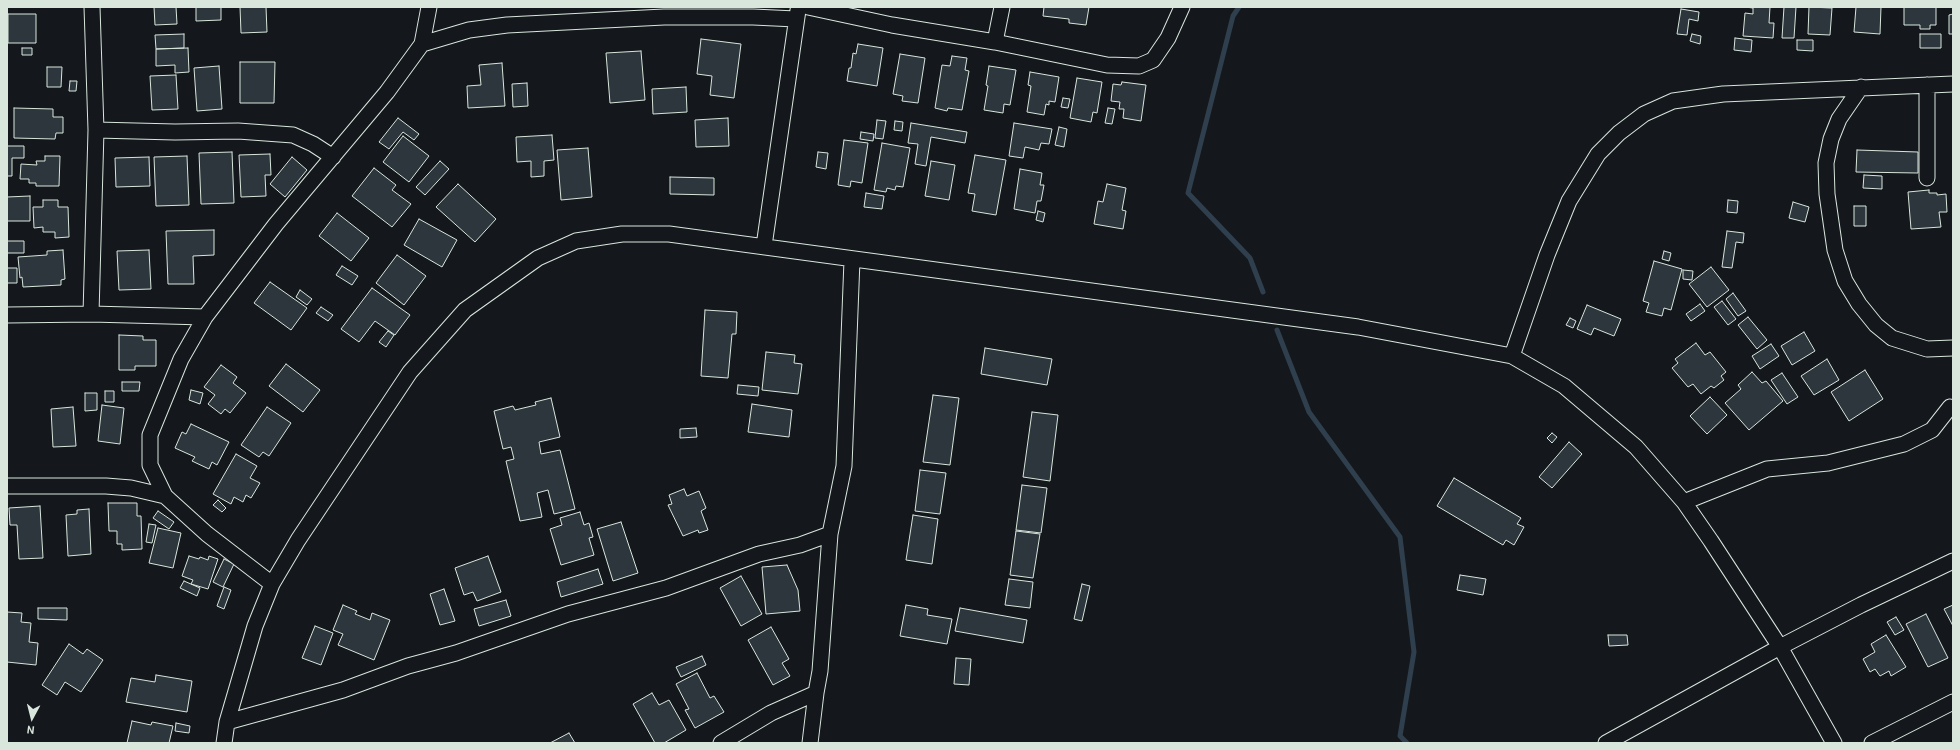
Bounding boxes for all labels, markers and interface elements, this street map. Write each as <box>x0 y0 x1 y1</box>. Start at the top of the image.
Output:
north arrow <box>12 698 52 738</box>
text: N <box>26 722 35 737</box>

